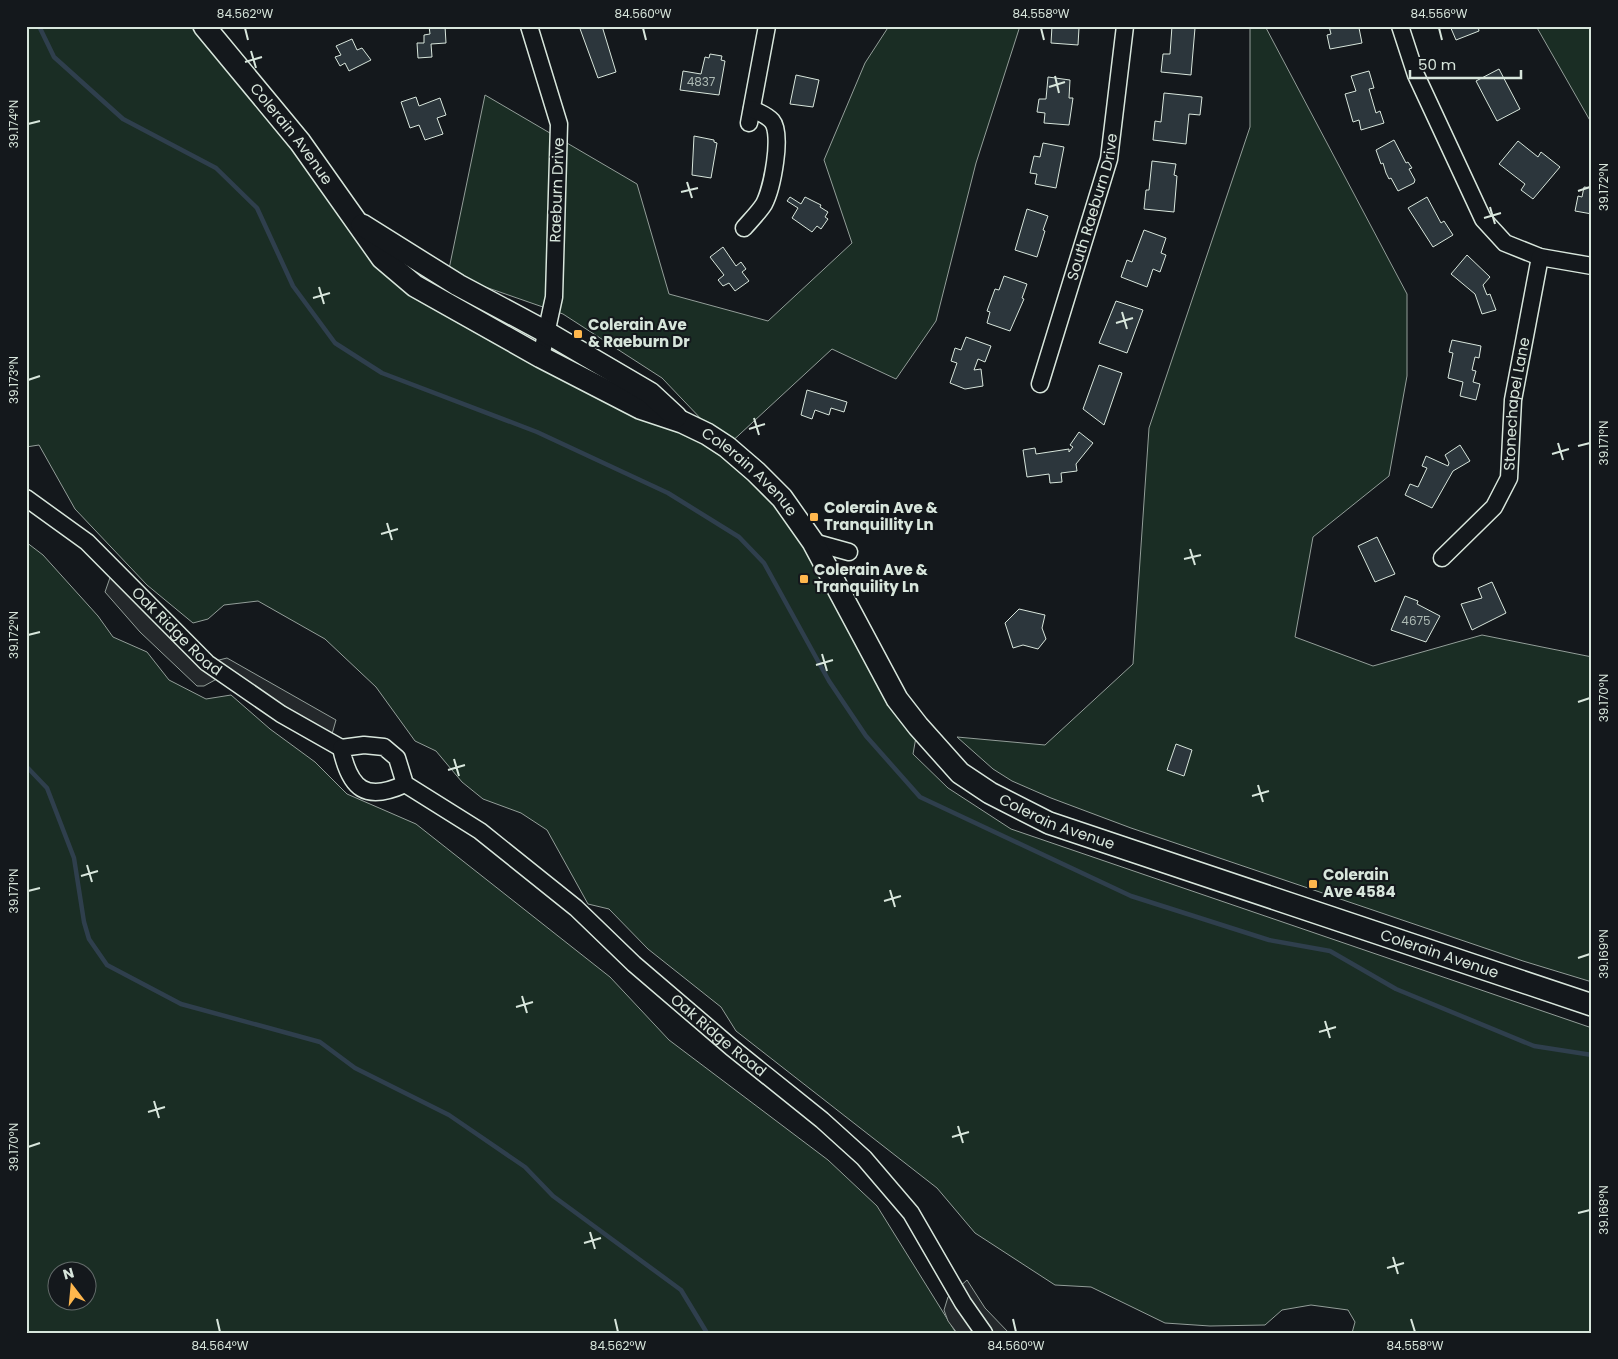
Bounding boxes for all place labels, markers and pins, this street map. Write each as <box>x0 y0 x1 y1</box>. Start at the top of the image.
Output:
place label: Colerain Ave & Raeburn Dr <box>588 314 690 352</box>
marker: Colerain Ave & Raeburn Dr <box>572 328 584 340</box>
place label: Colerain Ave & Tranquillity Ln <box>824 497 938 535</box>
marker: Colerain Ave & Tranquillity Ln <box>808 511 820 523</box>
place label: Colerain Ave & Tranquility Ln <box>814 559 928 597</box>
marker: Colerain Ave & Tranquility Ln <box>798 573 810 585</box>
place label: Colerain Ave 4584 <box>1323 864 1396 902</box>
marker: Colerain Ave 4584 <box>1307 878 1319 890</box>

